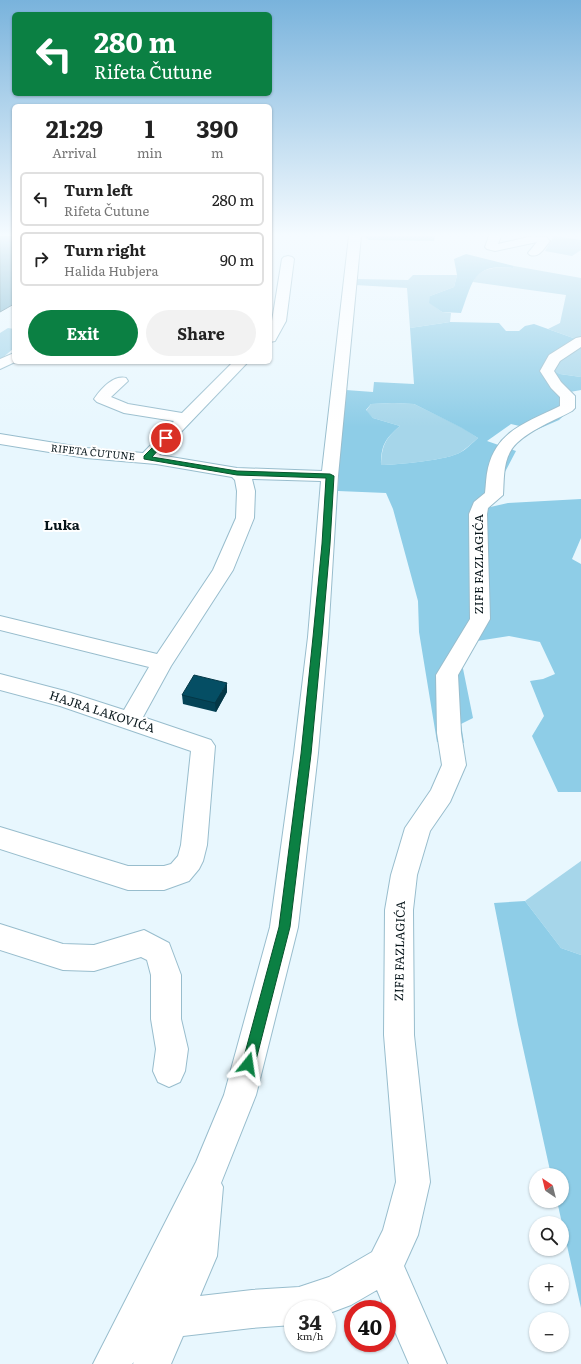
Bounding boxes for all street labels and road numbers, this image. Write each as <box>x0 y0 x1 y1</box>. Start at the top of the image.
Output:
street label: RIFETA ČUTUNE <box>50 440 136 463</box>
street label: ZIFE FAZLAGIĆA <box>469 514 487 614</box>
street label: HAJRA LAKOVIĆA <box>47 685 158 737</box>
street label: ZIFE FAZLAGIĆA <box>389 900 409 1001</box>

